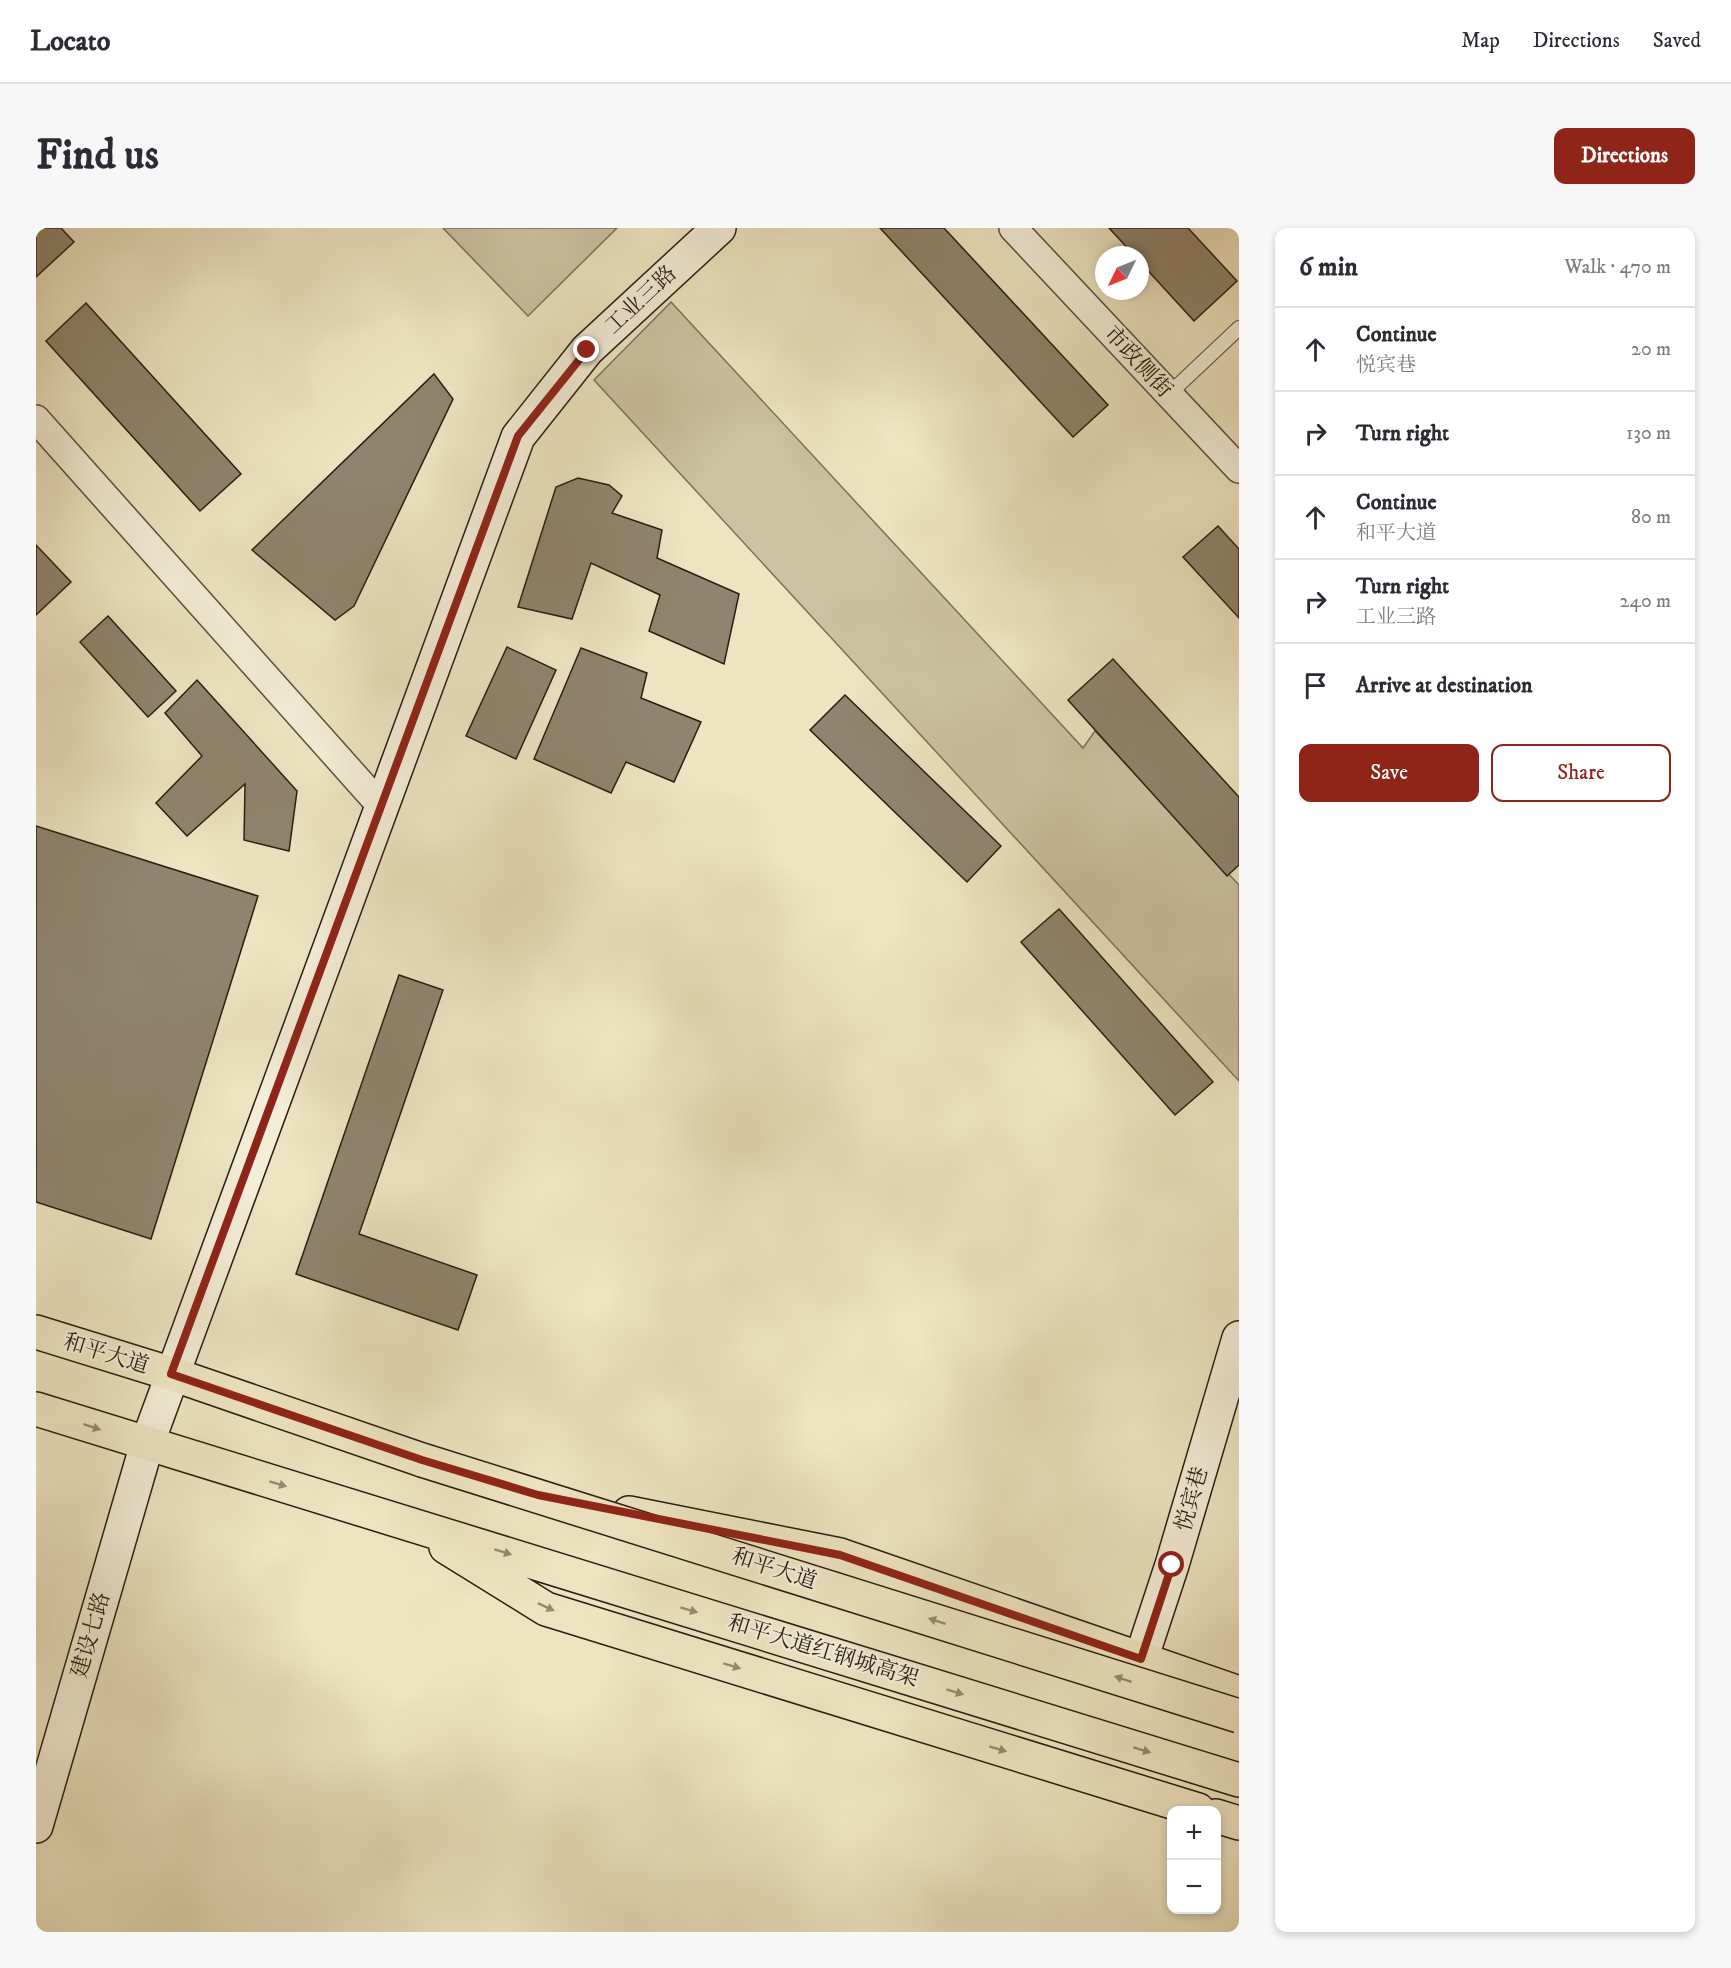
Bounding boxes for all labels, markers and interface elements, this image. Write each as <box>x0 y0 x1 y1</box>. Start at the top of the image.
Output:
text: Locato <box>30 24 110 59</box>
text: Map <box>1461 28 1500 54</box>
text: Directions <box>1533 28 1620 54</box>
text: Saved <box>1653 28 1701 54</box>
button: Directions <box>1554 128 1695 184</box>
text: Find us <box>36 130 159 182</box>
north arrow <box>1095 246 1149 300</box>
text: 6 min <box>1299 251 1358 284</box>
text: Walk · 470 m <box>1565 255 1671 280</box>
street label: 工业三路 <box>600 260 682 340</box>
street label: 市政侧街 <box>1098 321 1178 403</box>
text: Continue <box>1356 321 1437 348</box>
icon: ahead <box>1299 333 1332 366</box>
route end <box>573 336 599 362</box>
text: 20 m <box>1631 337 1671 362</box>
text: 悦宾巷 <box>1356 353 1416 378</box>
icon: right <box>1299 417 1332 450</box>
text: Turn right <box>1356 420 1449 447</box>
text: 130 m <box>1626 421 1671 446</box>
text: Continue <box>1356 489 1437 516</box>
icon: ahead <box>1299 501 1332 534</box>
text: 80 m <box>1631 505 1671 530</box>
text: 和平大道 <box>1356 521 1436 546</box>
text: Turn right <box>1356 573 1449 600</box>
icon: right <box>1299 585 1332 618</box>
text: 240 m <box>1620 589 1671 614</box>
text: 工业三路 <box>1356 605 1436 630</box>
icon: arrive <box>1299 669 1332 702</box>
text: Arrive at destination <box>1356 672 1533 699</box>
button: Save <box>1299 744 1479 802</box>
button: Share <box>1491 744 1671 802</box>
street label: 和平大道 <box>60 1328 152 1380</box>
one-way arrow <box>83 1423 101 1432</box>
street label: 悦宾巷 <box>1170 1464 1214 1534</box>
one-way arrow <box>269 1480 287 1489</box>
street label: 和平大道 <box>728 1543 820 1595</box>
one-way arrow <box>494 1548 512 1557</box>
route start <box>1158 1551 1184 1577</box>
street label: 建设七路 <box>66 1589 116 1681</box>
one-way arrow <box>538 1603 555 1612</box>
one-way arrow <box>680 1606 698 1615</box>
street label: 和平大道红钢城高架 <box>724 1609 922 1693</box>
one-way arrow <box>928 1615 946 1625</box>
one-way arrow <box>723 1662 741 1671</box>
one-way arrow <box>1114 1674 1132 1683</box>
one-way arrow <box>946 1688 964 1698</box>
one-way arrow <box>989 1745 1007 1754</box>
one-way arrow <box>1133 1746 1151 1755</box>
map controls <box>1167 1806 1221 1914</box>
button: + <box>1167 1806 1221 1860</box>
button: − <box>1167 1860 1221 1914</box>

